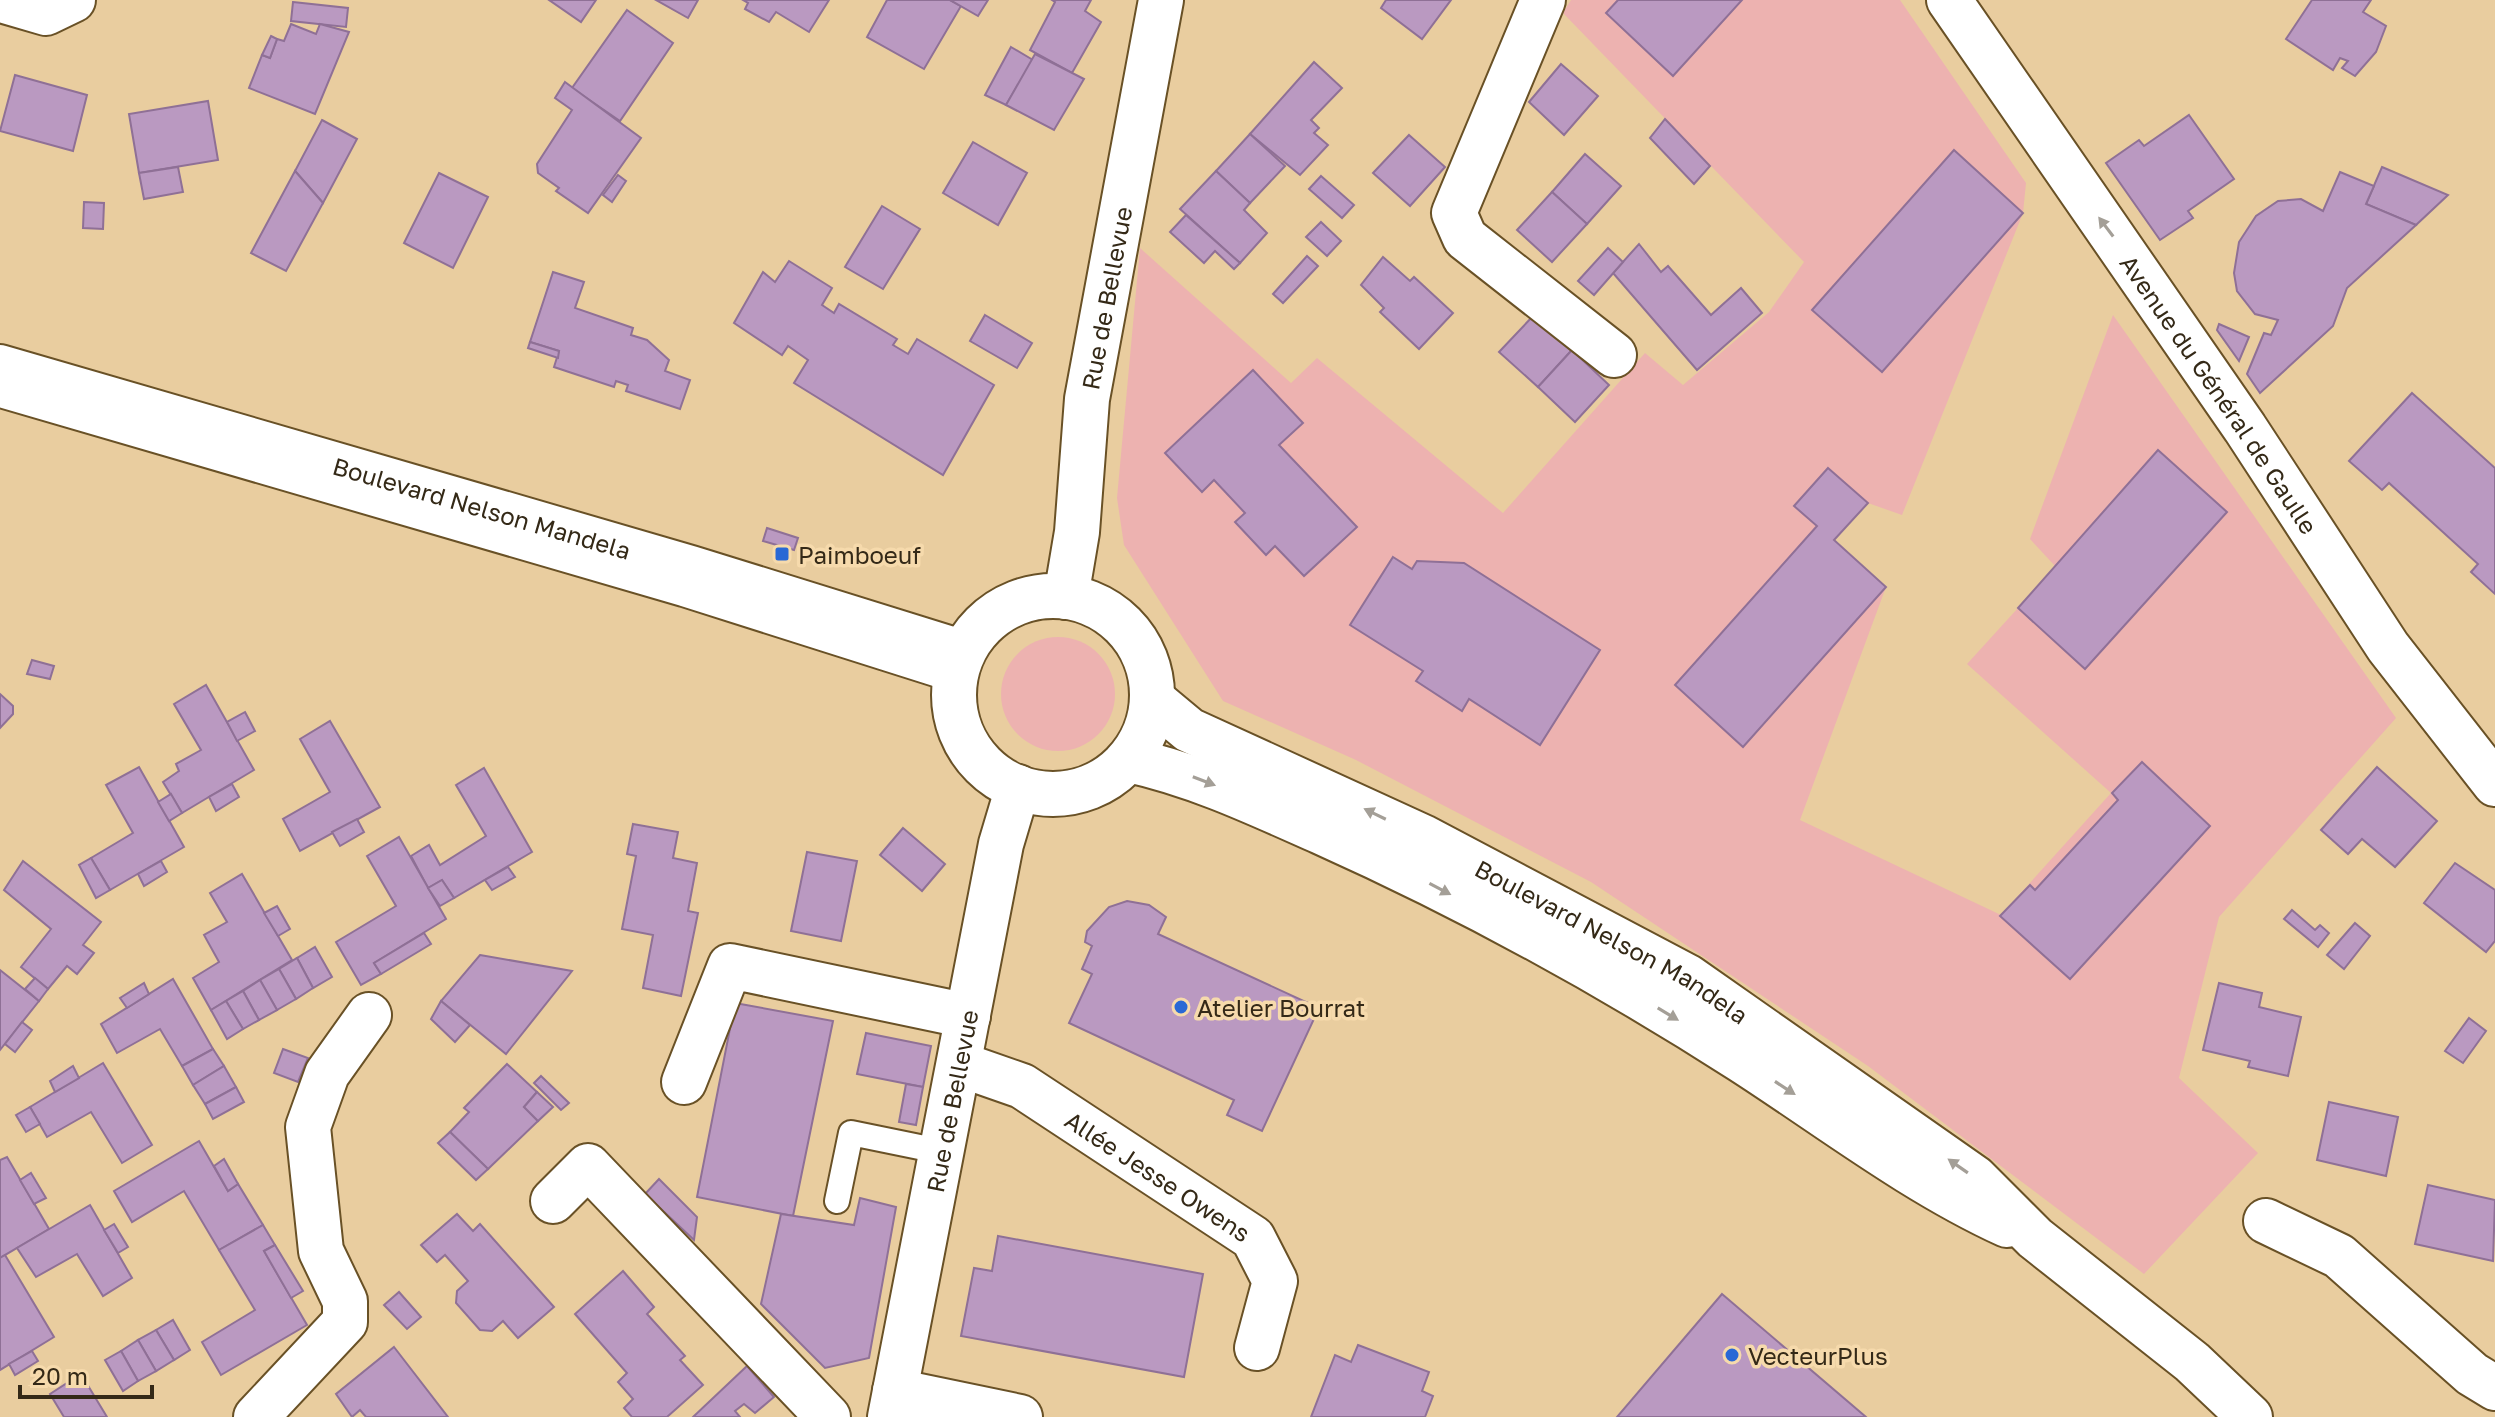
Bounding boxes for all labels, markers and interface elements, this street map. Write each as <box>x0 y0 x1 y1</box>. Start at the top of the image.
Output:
street label: Rue de Bellevue <box>1075 204 1137 392</box>
one-way arrow <box>2099 217 2114 238</box>
street label: Avenue du Général de Gaulle <box>2115 249 2324 539</box>
street label: Boulevard Nelson Mandela <box>330 450 634 564</box>
place label: Paimboeuf <box>798 540 921 569</box>
marker: Paimboeuf <box>773 545 791 563</box>
one-way arrow <box>1192 775 1216 788</box>
one-way arrow <box>1363 807 1386 821</box>
street label: Boulevard Nelson Mandela <box>1471 853 1754 1029</box>
one-way arrow <box>1429 883 1452 896</box>
place label: Atelier Bourrat <box>1197 993 1365 1022</box>
marker: Atelier Bourrat <box>1172 998 1190 1016</box>
street label: Rue de Bellevue <box>919 1007 983 1195</box>
one-way arrow <box>1657 1007 1679 1021</box>
one-way arrow <box>1774 1081 1795 1096</box>
street label: Allée Jesse Owens <box>1060 1104 1256 1247</box>
one-way arrow <box>1947 1158 1968 1174</box>
place label: VecteurPlus <box>1748 1341 1888 1370</box>
marker: VecteurPlus <box>1723 1346 1741 1364</box>
scale bar <box>20 1349 152 1399</box>
text: 20 m <box>32 1361 88 1390</box>

